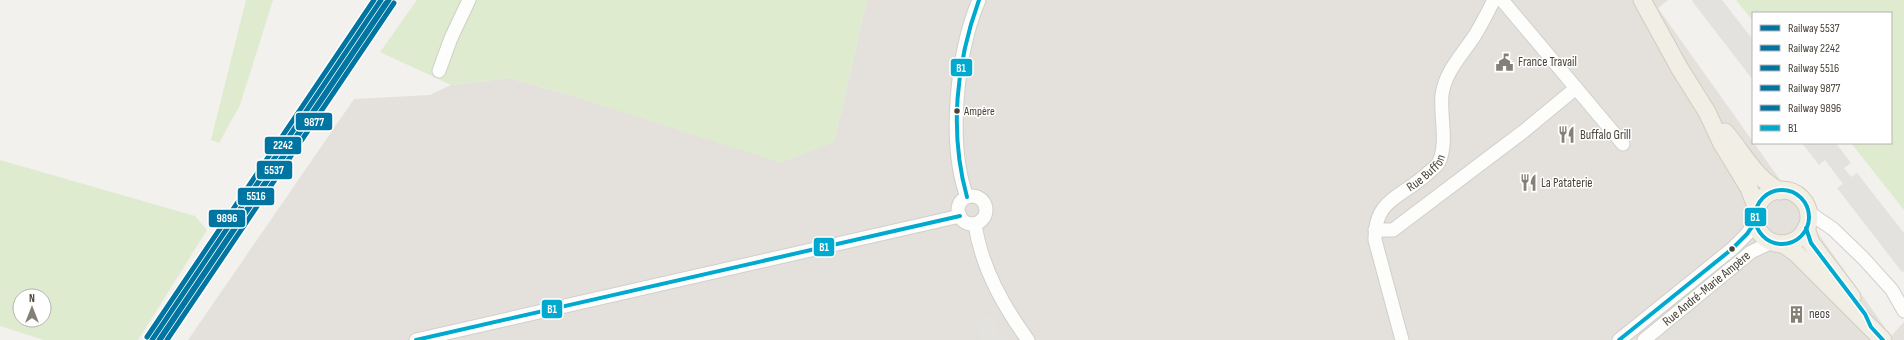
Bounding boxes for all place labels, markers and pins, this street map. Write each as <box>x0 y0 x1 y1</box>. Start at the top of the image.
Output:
public building icon: France Travail <box>1495 52 1515 72</box>
place label: France Travail <box>1518 54 1577 70</box>
place label: Ampère <box>963 104 995 119</box>
marker: Ampère <box>952 106 962 116</box>
restaurant icon: Buffalo Grill <box>1557 125 1577 145</box>
place label: Buffalo Grill <box>1580 127 1631 143</box>
restaurant icon: La Pataterie <box>1518 173 1538 193</box>
place label: La Pataterie <box>1541 175 1593 191</box>
unlabelled marker <box>1727 244 1737 254</box>
building icon: neos <box>1786 304 1806 324</box>
place label: neos <box>1809 306 1830 322</box>

